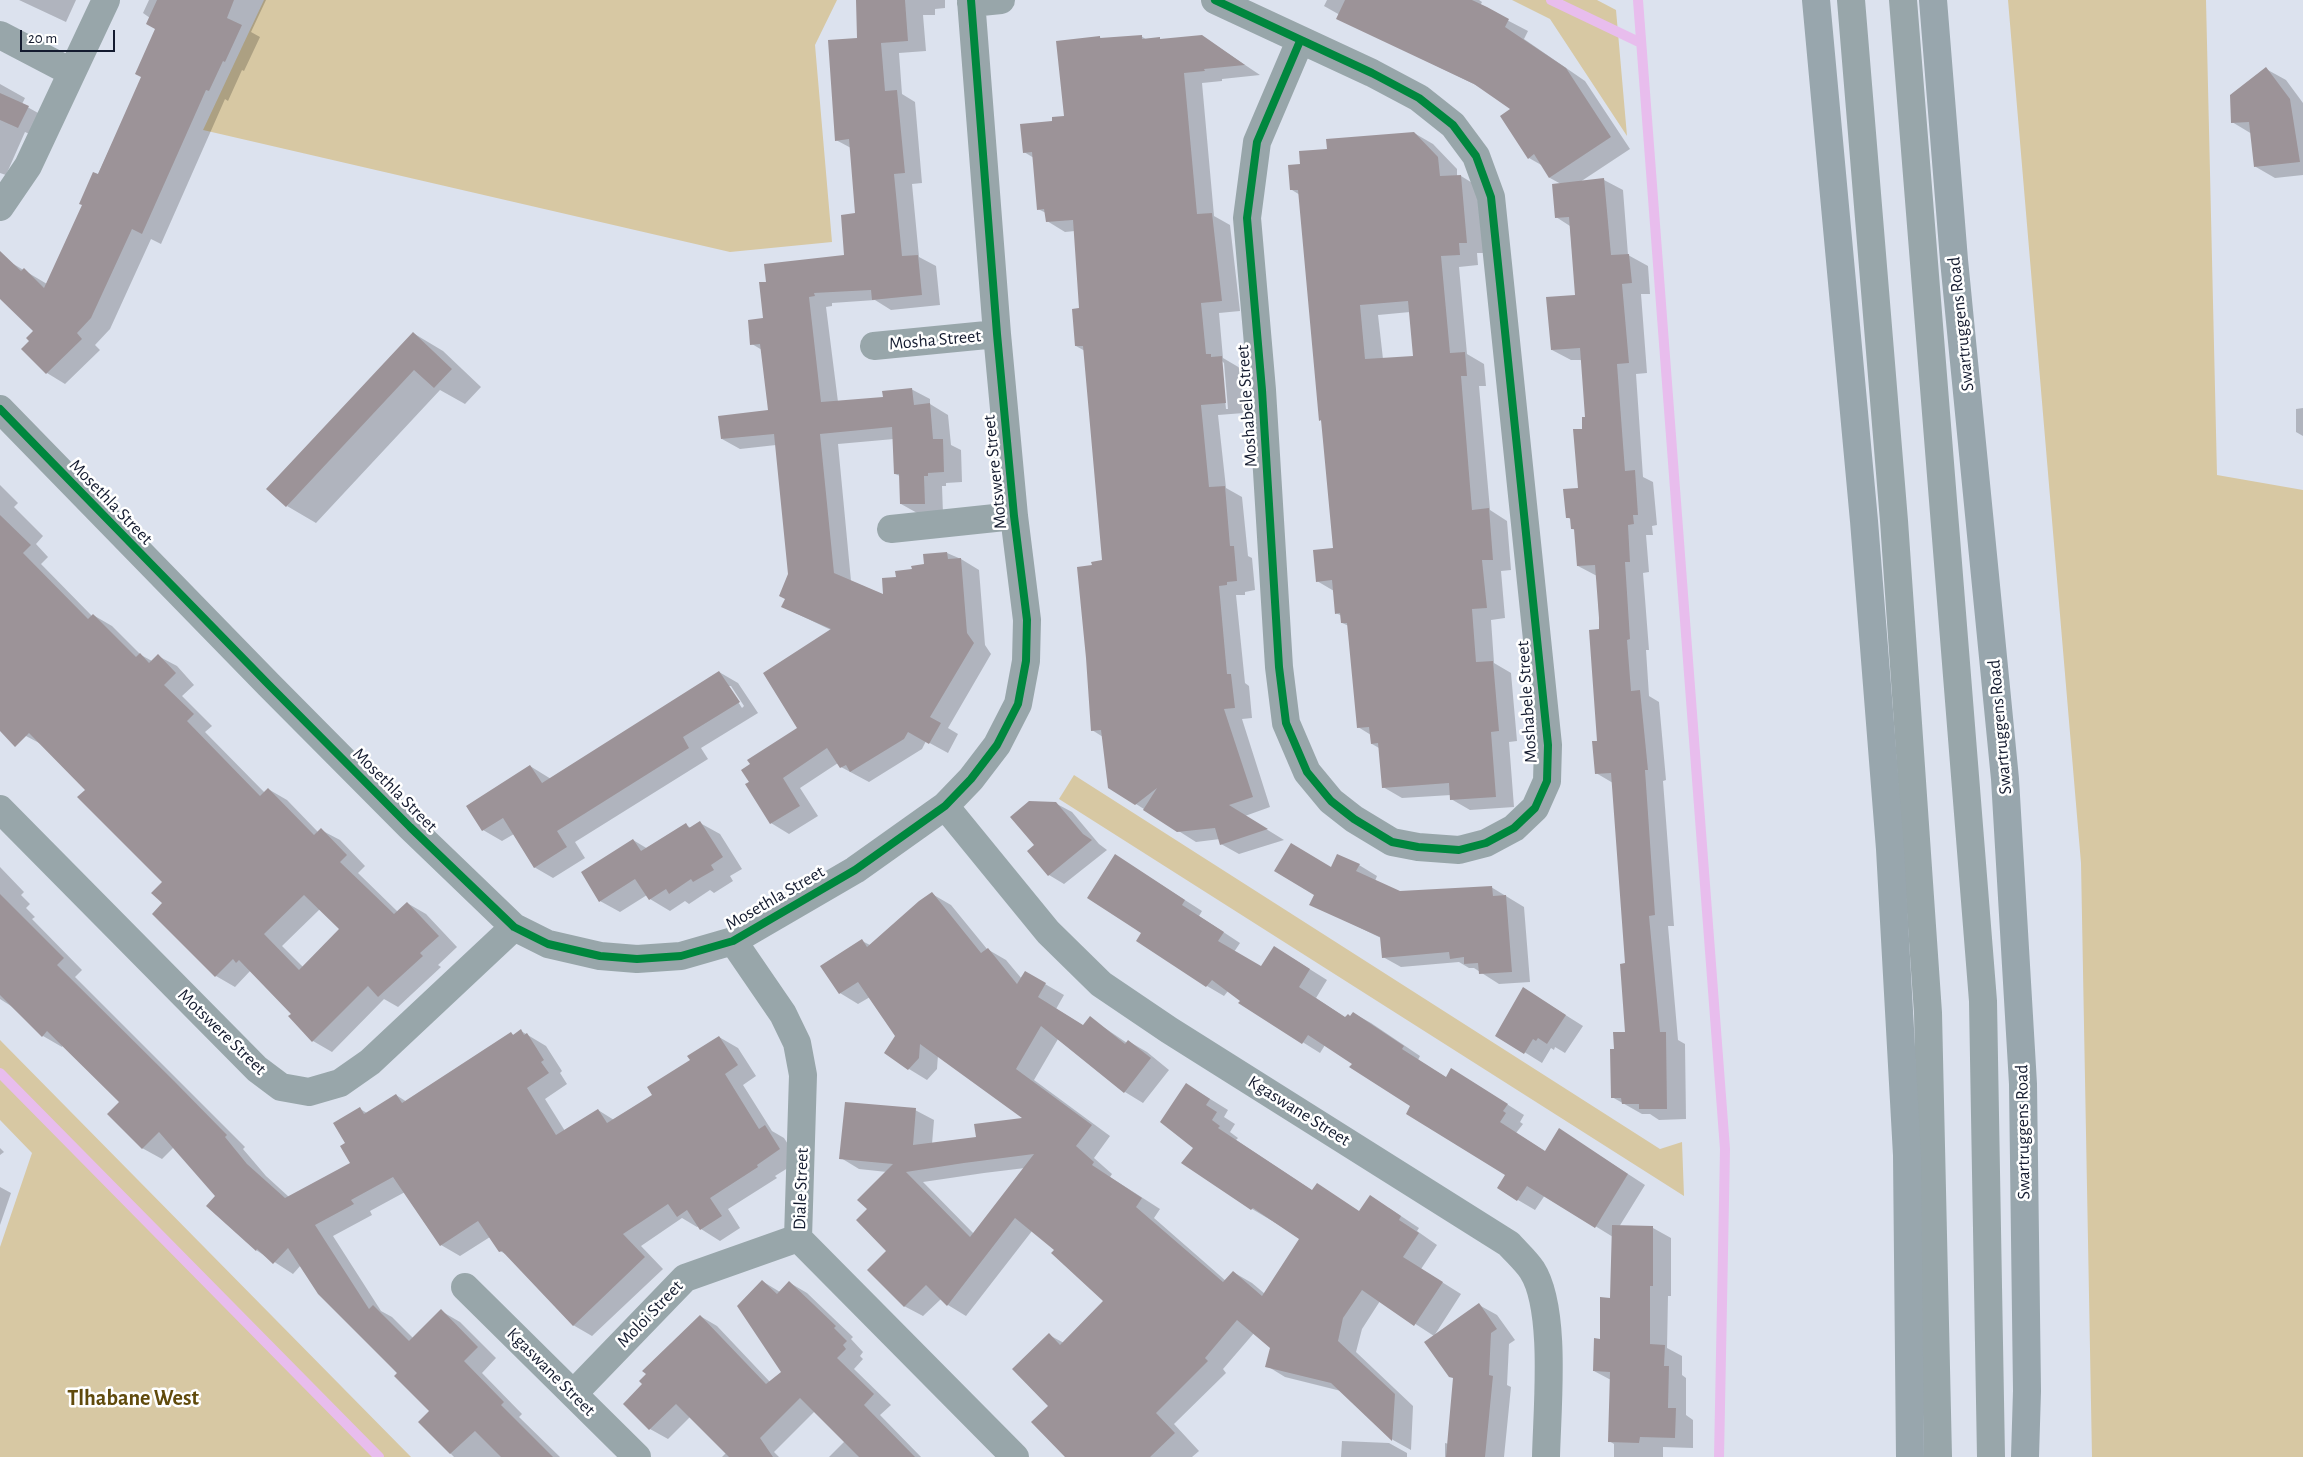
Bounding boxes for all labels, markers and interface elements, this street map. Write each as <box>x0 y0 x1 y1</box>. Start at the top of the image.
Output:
scale bar <box>22 20 118 52</box>
text: 20 m <box>28 31 57 46</box>
street label: Swartruggens Road <box>1943 256 1979 392</box>
street label: Mosha Street <box>888 325 982 355</box>
street label: Moshabele Street <box>1232 344 1262 468</box>
street label: Motswere Street <box>978 414 1012 530</box>
street label: Mosethla Street <box>65 455 157 549</box>
street label: Moshabele Street <box>1512 640 1542 764</box>
street label: Swartruggens Road <box>1983 659 2017 795</box>
street label: Mosethla Street <box>348 743 442 837</box>
street label: Mosethla Street <box>722 861 828 935</box>
street label: Motswere Street <box>173 984 271 1080</box>
street label: Swartruggens Road <box>2011 1064 2035 1200</box>
street label: Kgaswane Street <box>1244 1071 1354 1151</box>
street label: Diale Street <box>789 1147 813 1231</box>
street label: Moloi Street <box>612 1276 688 1352</box>
street label: Kgaswane Street <box>502 1323 600 1421</box>
district label: Tlhabane West <box>67 1385 199 1411</box>

